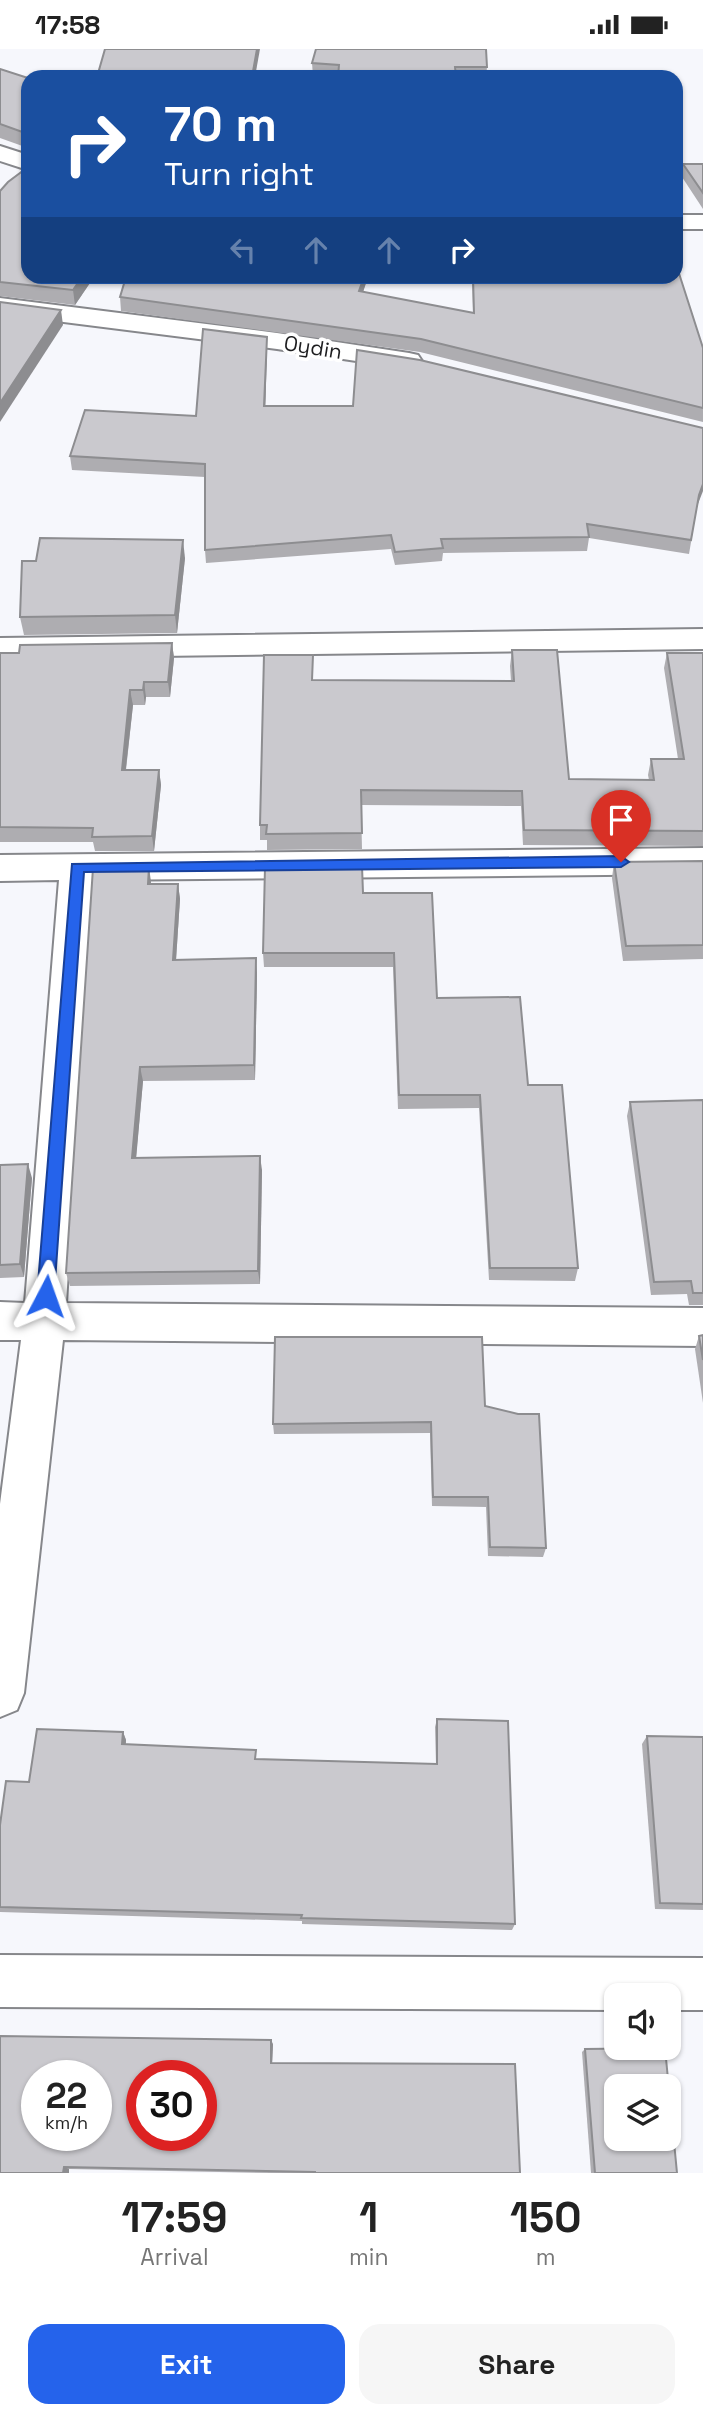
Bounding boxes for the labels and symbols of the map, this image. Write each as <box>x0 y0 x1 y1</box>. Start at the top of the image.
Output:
street label: Oydin <box>282 329 344 365</box>
pin <box>591 790 651 862</box>
position arrow <box>9 1259 83 1333</box>
speed limit sign: 30 <box>126 2060 217 2151</box>

